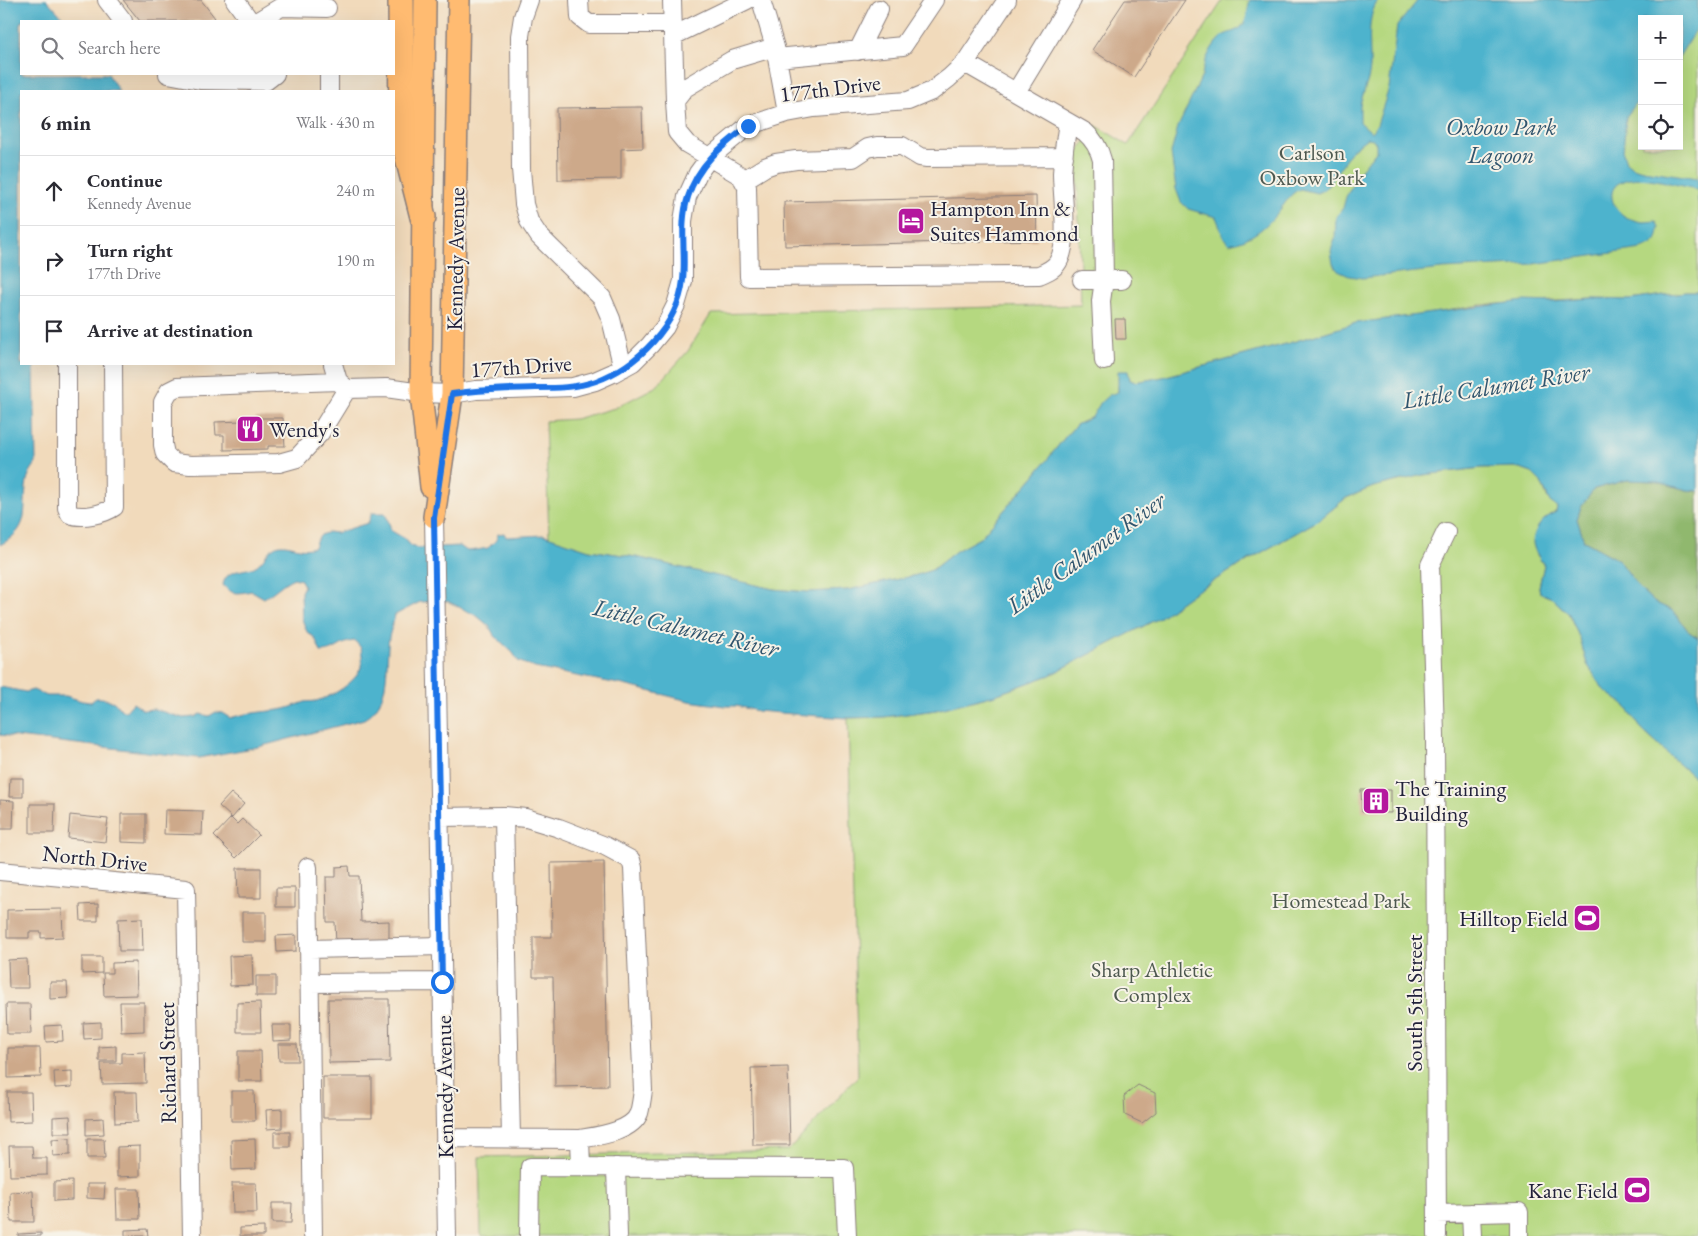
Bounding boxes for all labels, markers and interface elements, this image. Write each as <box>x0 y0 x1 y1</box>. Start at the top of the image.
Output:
map controls <box>1638 15 1683 150</box>
button: + <box>1638 15 1683 60</box>
search box <box>20 20 395 75</box>
icon: search <box>38 34 66 62</box>
text: Search here <box>78 35 160 60</box>
button: − <box>1638 60 1683 105</box>
street label: 177th Drive <box>778 68 883 109</box>
button: locate <box>1638 105 1683 150</box>
text: 6 min <box>40 109 91 136</box>
water label: Oxbow Park Lagoon <box>1446 111 1556 170</box>
text: Walk · 430 m <box>296 112 375 133</box>
route end <box>737 115 760 138</box>
park label: Carlson Oxbow Park <box>1259 138 1365 192</box>
text: Continue <box>87 168 162 193</box>
icon: ahead <box>40 177 68 205</box>
text: 240 m <box>336 180 375 201</box>
street label: Kennedy Avenue <box>440 187 471 331</box>
text: Kennedy Avenue <box>87 193 191 214</box>
place label: Hampton Inn & Suites Hammond <box>930 194 1080 248</box>
hotel icon: Hampton Inn & Suites Hammond <box>896 206 926 236</box>
text: Turn right <box>87 238 173 263</box>
icon: right <box>40 247 68 275</box>
text: 190 m <box>336 250 375 271</box>
text: 177th Drive <box>87 263 161 284</box>
icon: arrive <box>40 317 68 345</box>
text: Arrive at destination <box>87 318 253 343</box>
street label: 177th Drive <box>469 348 573 384</box>
water label: Little Calumet River <box>1399 355 1594 416</box>
restaurant icon: Wendy's <box>235 414 265 444</box>
place label: Wendy's <box>269 415 339 444</box>
water label: Little Calumet River <box>999 483 1173 621</box>
water label: Little Calumet River <box>589 591 784 664</box>
place label: The Training Building <box>1395 774 1507 828</box>
building icon: The Training Building <box>1361 786 1391 816</box>
street label: North Drive <box>41 839 149 878</box>
park label: Homestead Park <box>1272 886 1411 915</box>
sports icon: Hilltop Field <box>1572 903 1602 933</box>
place label: Hilltop Field <box>1459 904 1569 933</box>
street label: South 5th Street <box>1400 934 1429 1071</box>
park label: Sharp Athletic Complex <box>1091 955 1213 1009</box>
route start <box>431 971 454 994</box>
street label: Richard Street <box>152 1002 183 1124</box>
street label: Kennedy Avenue <box>429 1015 460 1159</box>
sports icon: Kane Field <box>1622 1175 1652 1205</box>
place label: Kane Field <box>1528 1176 1619 1205</box>

